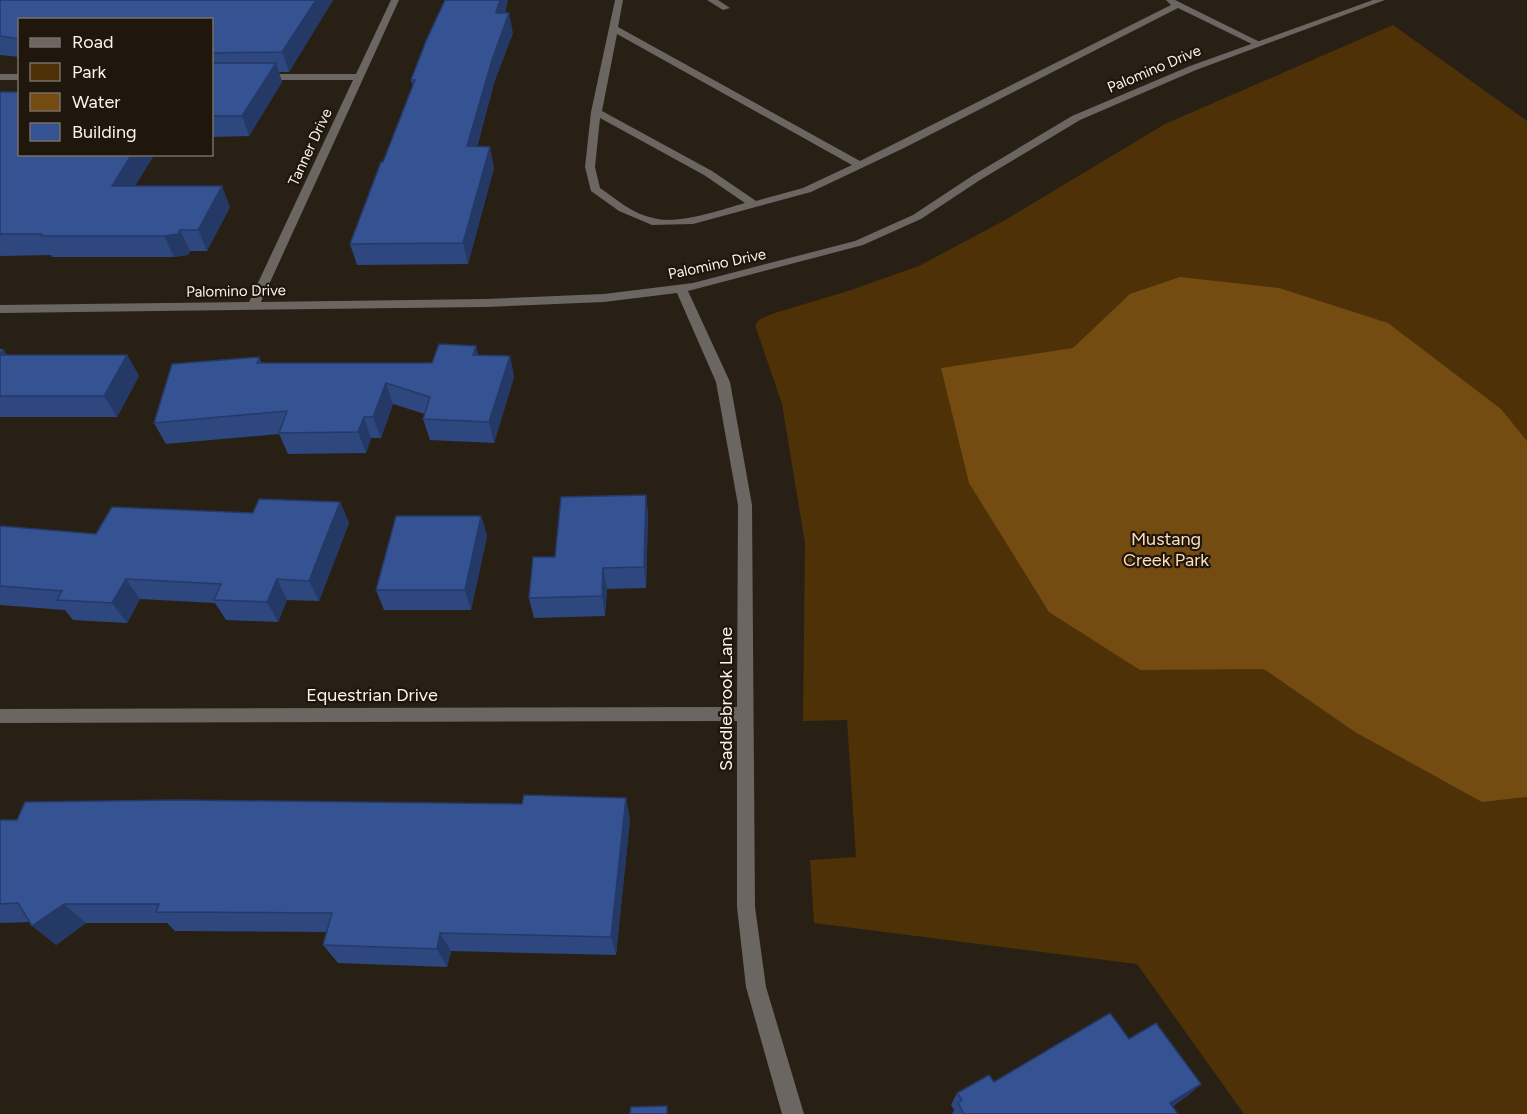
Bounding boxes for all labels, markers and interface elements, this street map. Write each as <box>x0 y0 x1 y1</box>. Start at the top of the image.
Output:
legend <box>18 18 213 156</box>
text: Road <box>72 31 113 53</box>
street label: Palomino Drive <box>1105 41 1203 97</box>
text: Park <box>72 61 107 83</box>
text: Water <box>72 91 120 113</box>
street label: Tanner Drive <box>284 105 336 189</box>
text: Building <box>72 121 137 143</box>
street label: Palomino Drive <box>666 245 768 283</box>
street label: Palomino Drive <box>186 281 286 301</box>
park label: Mustang Creek Park <box>1123 528 1209 571</box>
street label: Saddlebrook Lane <box>715 627 737 771</box>
street label: Equestrian Drive <box>306 684 438 706</box>

